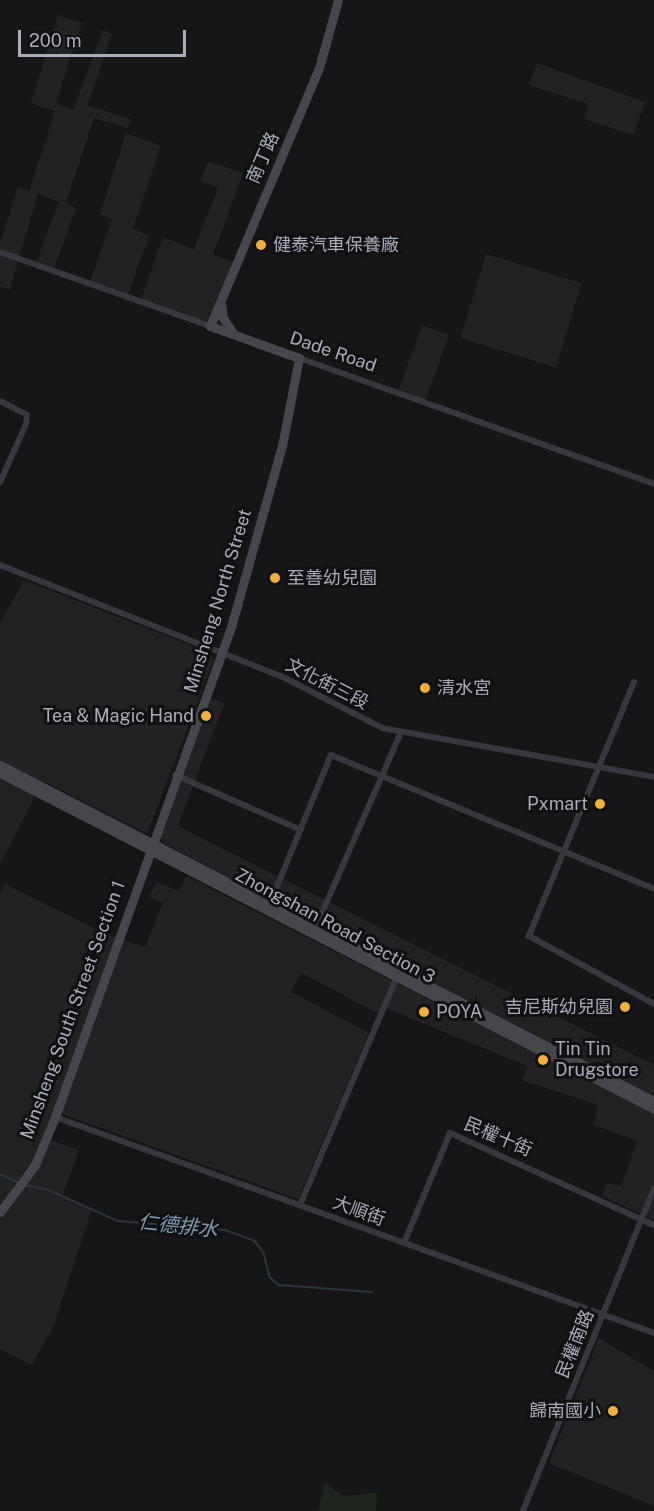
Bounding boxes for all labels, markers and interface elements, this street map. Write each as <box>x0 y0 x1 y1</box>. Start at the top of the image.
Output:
scale bar <box>21 18 189 56</box>
text: 200 m <box>29 30 82 51</box>
street label: 南丁路 <box>242 129 284 187</box>
place label: 健泰汽車保養廠 <box>273 234 399 256</box>
marker: 健泰汽車保養廠 <box>254 238 268 252</box>
street label: Dade Road <box>287 327 379 377</box>
street label: Minsheng North Street <box>180 506 256 696</box>
place label: 至善幼兒園 <box>287 567 377 589</box>
marker: 至善幼兒園 <box>268 571 282 585</box>
street label: 文化街三段 <box>282 654 372 714</box>
place label: 清水宮 <box>437 677 491 699</box>
marker: 清水宮 <box>418 681 432 695</box>
place label: Tea & Magic Hand <box>43 705 194 727</box>
marker: Tea & Magic Hand <box>199 709 213 723</box>
place label: Pxmart <box>527 793 588 815</box>
marker: Pxmart <box>593 797 607 811</box>
street label: Zhongshan Road Section 3 <box>231 864 439 988</box>
street label: Minsheng South Street Section 1 <box>16 878 130 1142</box>
place label: 吉尼斯幼兒園 <box>505 996 613 1018</box>
marker: 吉尼斯幼兒園 <box>618 1000 632 1014</box>
place label: POYA <box>436 1001 483 1023</box>
marker: POYA <box>417 1005 431 1019</box>
place label: Tin Tin Drugstore <box>555 1039 639 1082</box>
marker: Tin Tin Drugstore <box>536 1053 550 1067</box>
street label: 民權十街 <box>461 1113 535 1161</box>
street label: 大順街 <box>330 1192 388 1230</box>
water label: 仁德排水 <box>137 1210 219 1242</box>
street label: 民權南路 <box>552 1307 598 1381</box>
place label: 歸南國小 <box>529 1400 601 1422</box>
marker: 歸南國小 <box>606 1404 620 1418</box>

